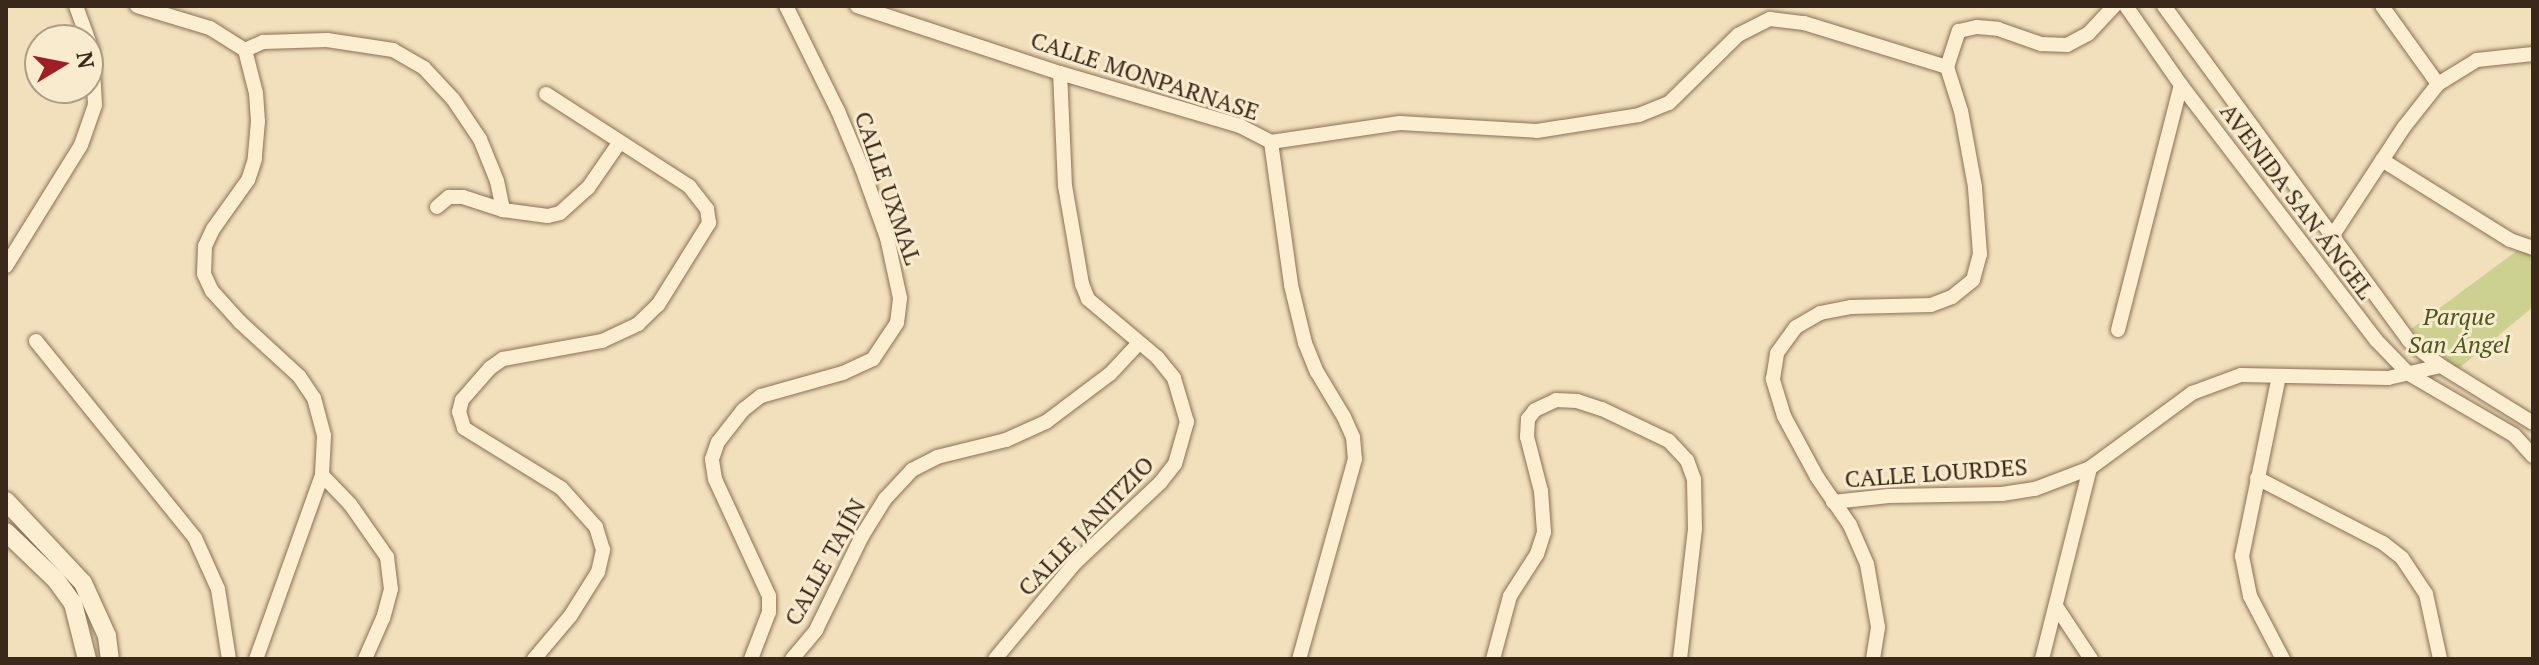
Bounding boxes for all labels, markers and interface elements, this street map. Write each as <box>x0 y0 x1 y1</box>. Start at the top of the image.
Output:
north arrow <box>24 24 104 104</box>
street label: CALLE MONPARNASE <box>1027 25 1263 127</box>
text: N <box>70 49 102 71</box>
street label: AVENIDA SAN ÁNGEL <box>2214 97 2380 305</box>
street label: CALLE UXMAL <box>848 108 928 268</box>
park label: Parque San Ángel <box>2408 303 2510 359</box>
street label: CALLE JANITZIO <box>1012 450 1160 602</box>
street label: CALLE LOURDES <box>1844 452 2028 494</box>
street label: CALLE TAJÍN <box>778 493 872 631</box>

